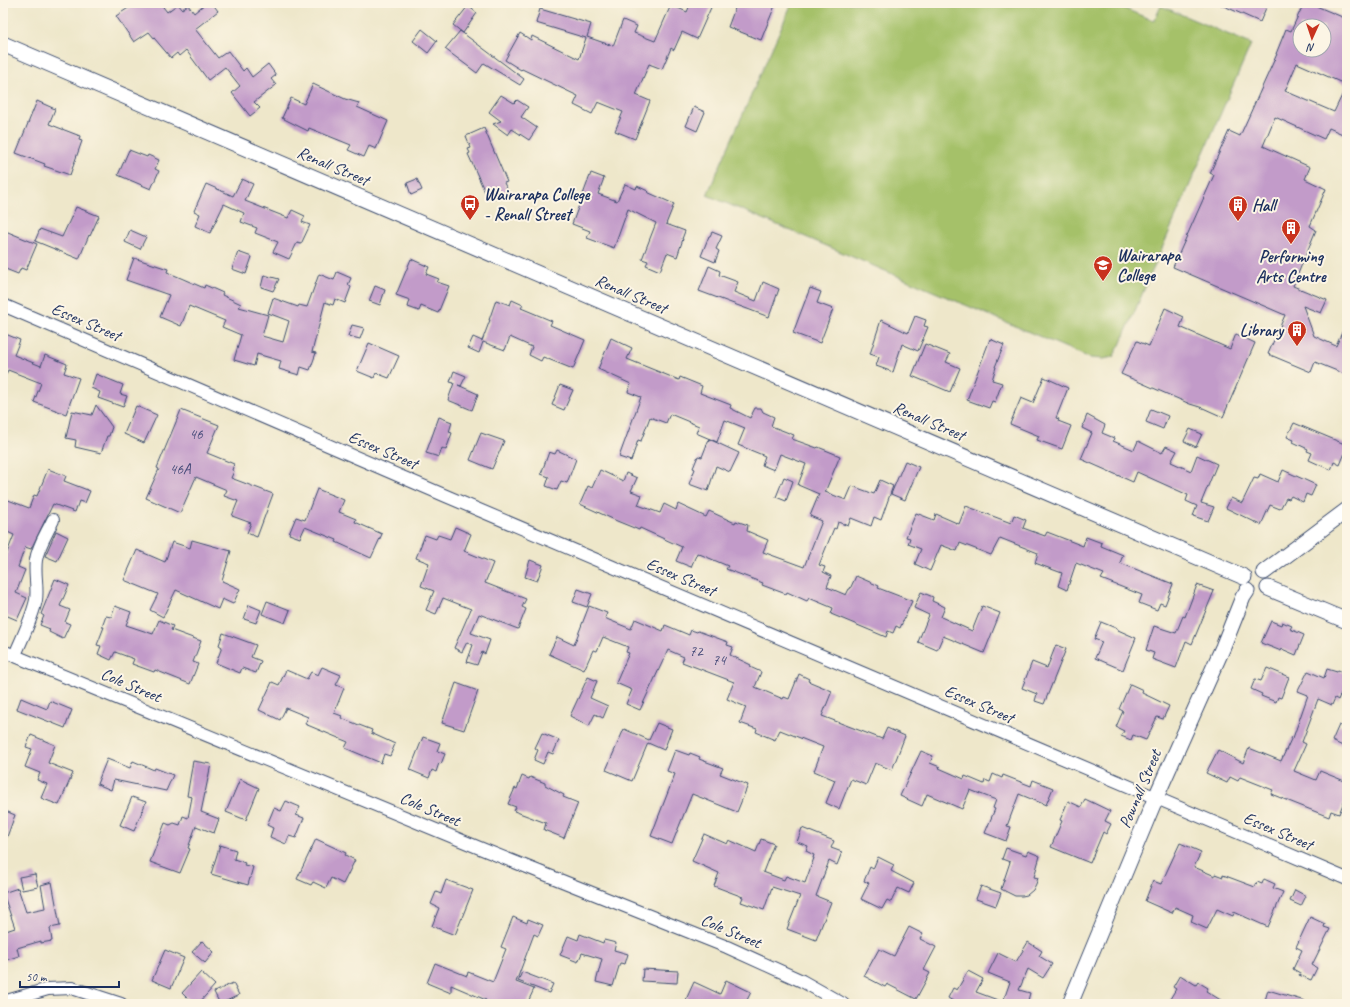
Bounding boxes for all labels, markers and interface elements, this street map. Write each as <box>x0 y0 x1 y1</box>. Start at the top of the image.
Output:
north arrow <box>1292 18 1332 58</box>
text: N <box>1306 41 1315 55</box>
street label: Renall Street <box>294 142 374 191</box>
place label: Wairarapa College - Renall Street <box>484 184 591 225</box>
bus stop icon: Wairarapa College - Renall Street <box>459 193 481 221</box>
building icon: Hall <box>1227 194 1249 222</box>
place label: Hall <box>1252 195 1278 216</box>
building icon: Performing Arts Centre <box>1280 217 1302 245</box>
place label: Wairarapa College <box>1117 245 1183 286</box>
place label: Performing Arts Centre <box>1256 246 1327 287</box>
school or university icon: Wairarapa College <box>1092 254 1114 282</box>
street label: Renall Street <box>592 270 672 319</box>
street label: Essex Street <box>48 298 126 347</box>
building icon: Library <box>1286 319 1308 347</box>
place label: Library <box>1240 320 1285 341</box>
street label: Renall Street <box>890 397 970 446</box>
house number: 46 <box>189 425 204 444</box>
street label: Essex Street <box>345 426 423 475</box>
house number: 46A <box>169 460 192 479</box>
street label: Essex Street <box>643 553 721 602</box>
house number: 72 <box>689 642 704 661</box>
house number: 74 <box>712 651 727 670</box>
street label: Cole Street <box>98 663 166 708</box>
street label: Essex Street <box>941 680 1019 729</box>
street label: Pownall Street <box>1114 745 1167 831</box>
street label: Cole Street <box>397 787 465 832</box>
street label: Essex Street <box>1240 807 1318 856</box>
street label: Cole Street <box>698 909 766 954</box>
scale bar <box>20 963 119 989</box>
text: 50 m <box>26 969 48 985</box>

